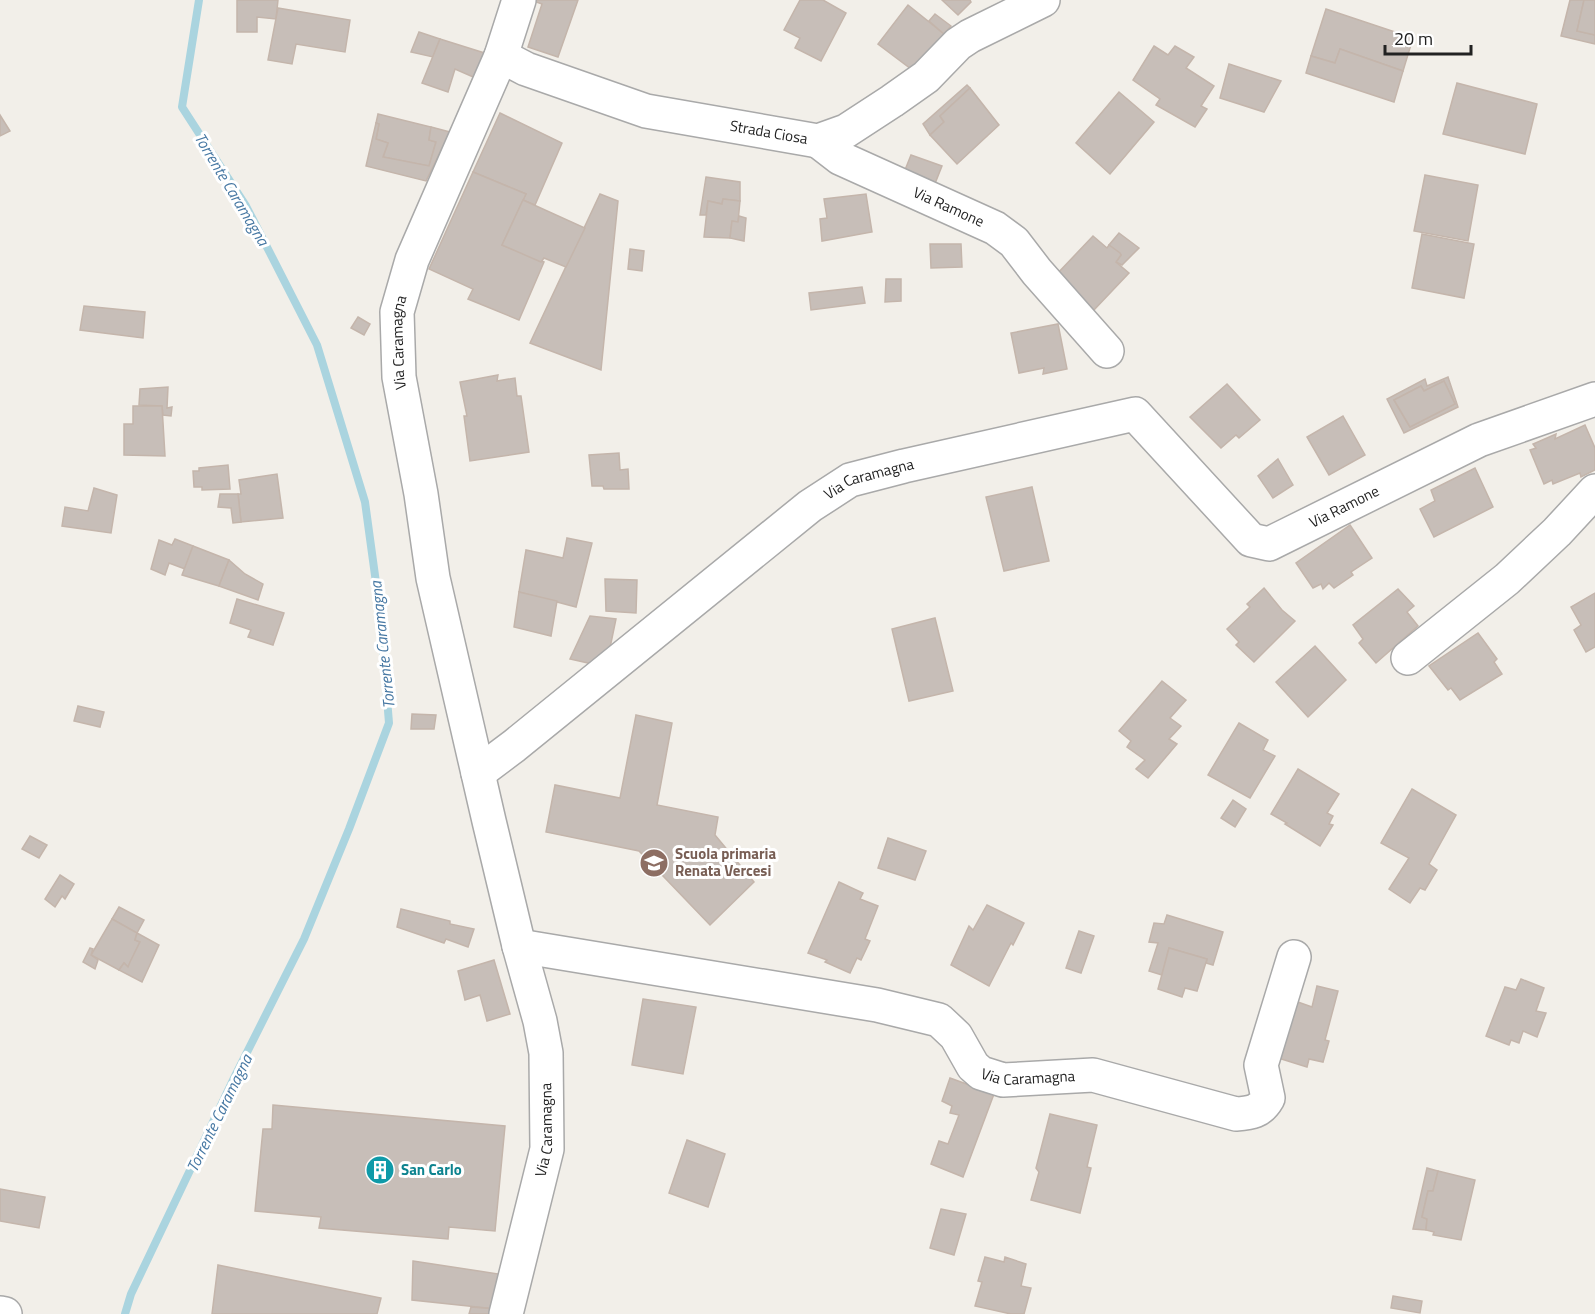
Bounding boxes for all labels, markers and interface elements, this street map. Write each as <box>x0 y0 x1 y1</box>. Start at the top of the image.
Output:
scale bar <box>1385 18 1470 56</box>
text: 20 m <box>1394 25 1433 52</box>
street label: Strada Ciosa <box>728 114 810 150</box>
water label: Torrente Caramagna <box>189 128 276 251</box>
street label: Via Ramone <box>910 181 988 233</box>
street label: Via Caramagna <box>385 292 412 392</box>
street label: Via Caramagna <box>819 452 916 505</box>
street label: Via Ramone <box>1305 479 1383 533</box>
water label: Torrente Caramagna <box>363 579 401 710</box>
place label: Scuola primaria Renata Vercesi <box>675 842 776 882</box>
school or university icon: Scuola primaria Renata Vercesi <box>638 847 670 879</box>
water label: Torrente Caramagna <box>180 1049 258 1176</box>
street label: Via Caramagna <box>978 1062 1076 1091</box>
street label: Via Caramagna <box>529 1082 558 1179</box>
building icon: San Carlo <box>364 1154 396 1186</box>
place label: San Carlo <box>401 1158 462 1181</box>

